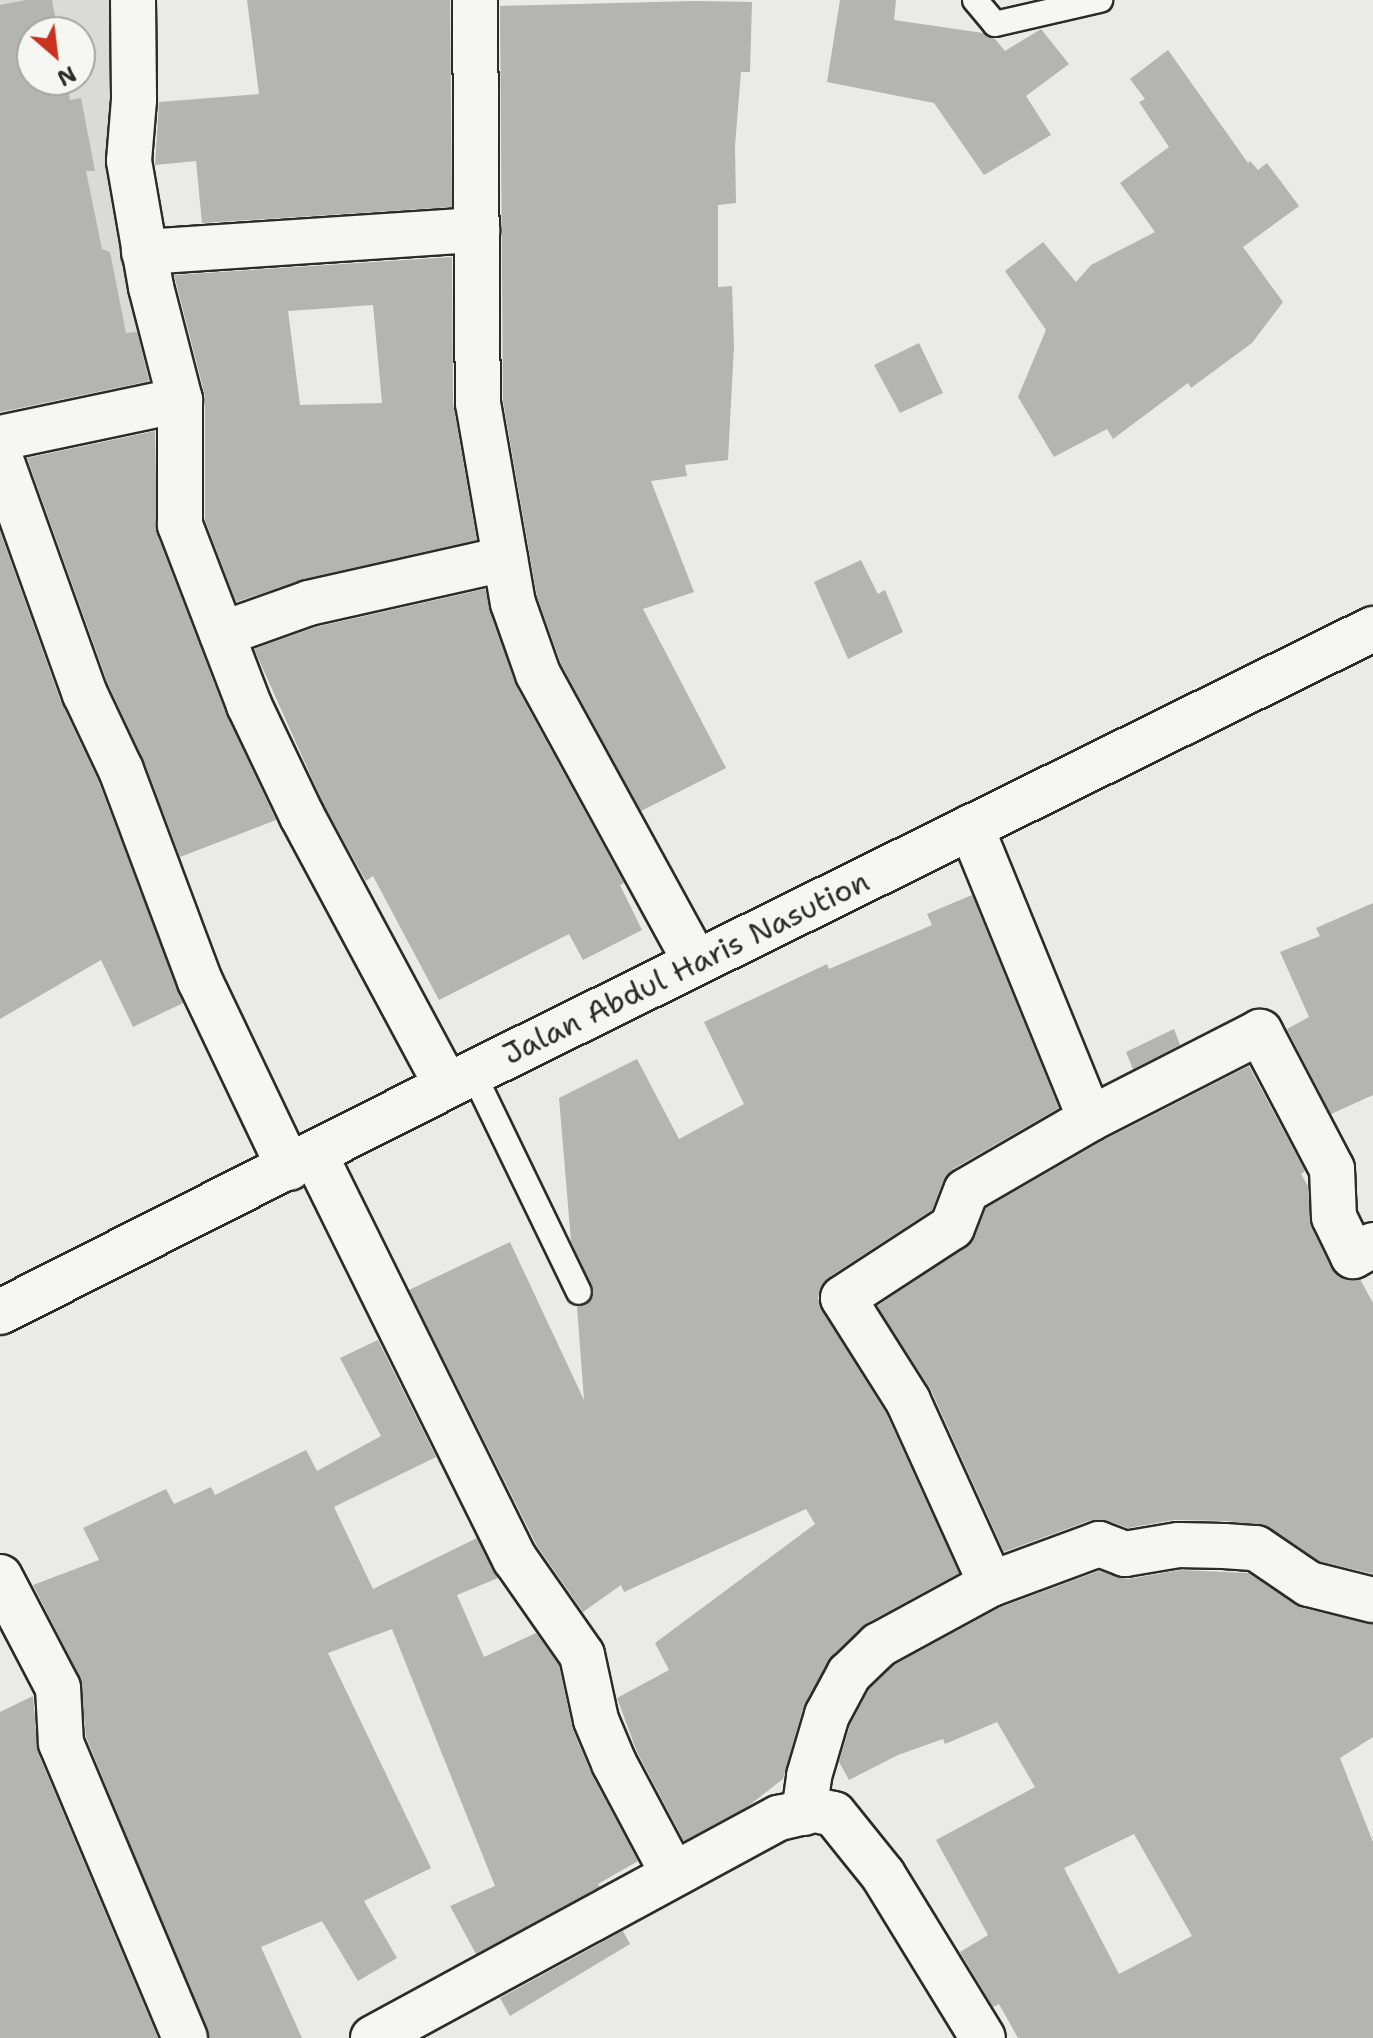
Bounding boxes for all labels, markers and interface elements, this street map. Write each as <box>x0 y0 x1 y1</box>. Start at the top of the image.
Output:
north arrow <box>16 16 96 96</box>
text: N <box>52 59 81 93</box>
street label: Jalan Abdul Haris Nasution <box>497 863 875 1073</box>

